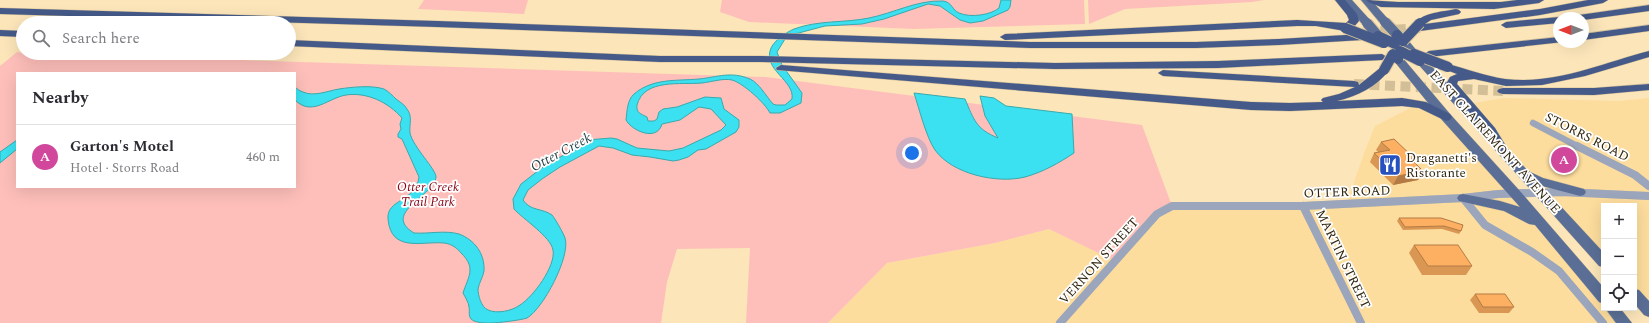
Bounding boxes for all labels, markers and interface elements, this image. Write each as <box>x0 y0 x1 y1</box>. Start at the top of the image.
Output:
north arrow <box>1553 12 1589 48</box>
search box <box>16 16 296 60</box>
icon: search <box>30 27 52 49</box>
text: Search here <box>62 27 140 50</box>
street label: EAST CLAIREMONT AVENUE <box>1425 66 1565 218</box>
text: Nearby <box>32 85 88 111</box>
street label: STORRS ROAD <box>1542 109 1632 165</box>
water label: Otter Creek <box>527 127 596 177</box>
text: Garton's Motel <box>70 135 174 158</box>
your location <box>902 143 922 163</box>
pin: A <box>1551 145 1577 175</box>
text: A <box>40 147 50 167</box>
text: 460 m <box>246 147 280 167</box>
place label: Draganetti's Ristorante <box>1406 148 1477 183</box>
restaurant icon: Draganetti's Ristorante <box>1377 152 1403 178</box>
text: Hotel · Storrs Road <box>70 158 179 178</box>
park label: Otter Creek Trail Park <box>397 177 459 212</box>
street label: OTTER ROAD <box>1303 180 1391 204</box>
map controls <box>1601 203 1637 311</box>
button: + <box>1601 203 1637 239</box>
street label: MARTIN STREET <box>1310 206 1376 312</box>
street label: VERNON STREET <box>1054 213 1144 309</box>
button: − <box>1601 239 1637 275</box>
button: locate <box>1601 275 1637 311</box>

